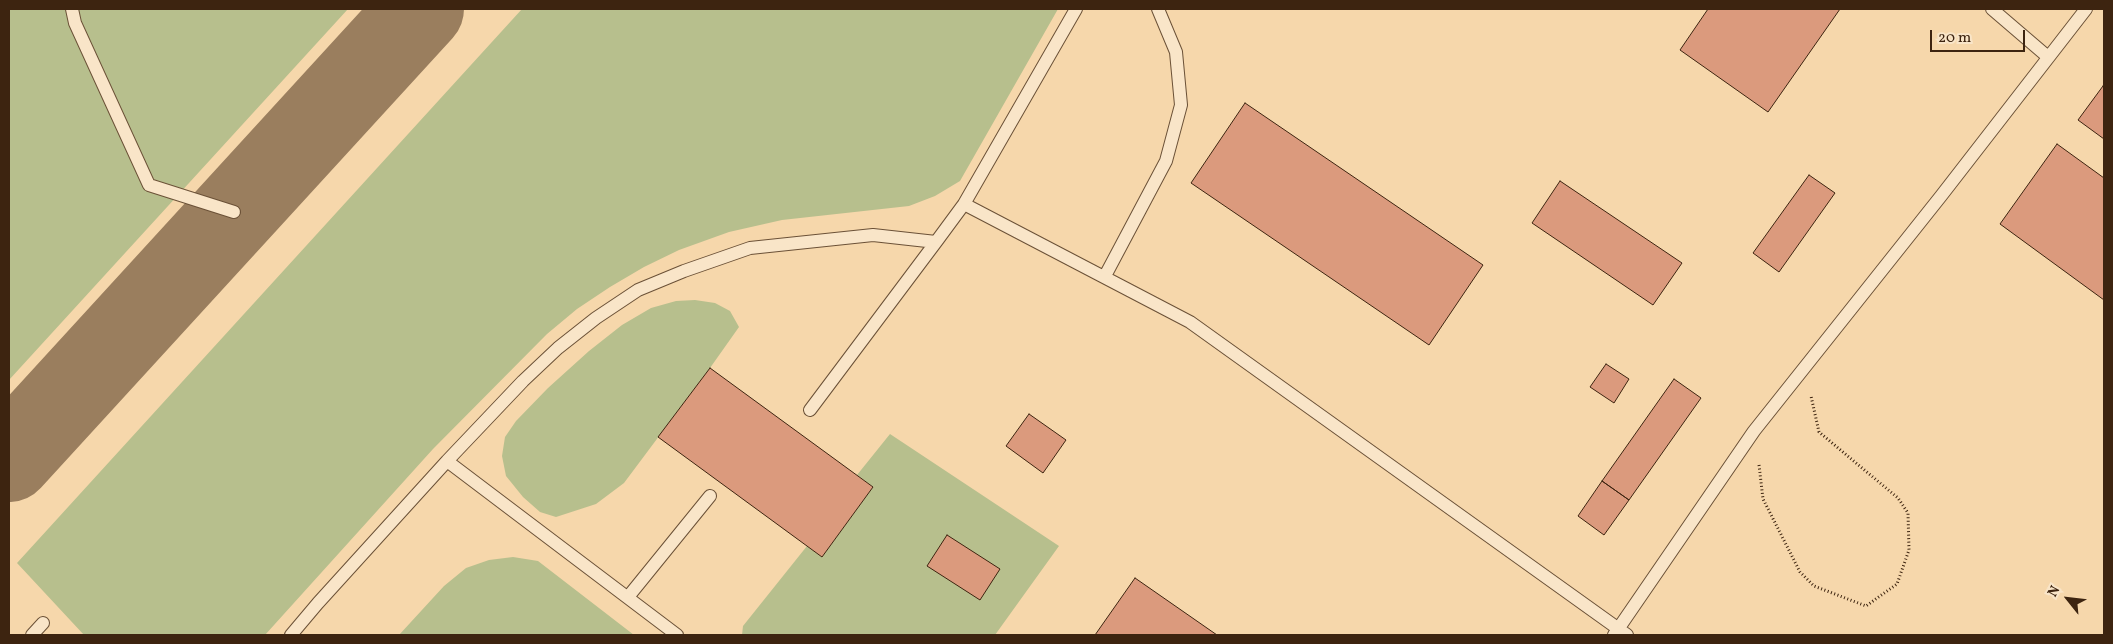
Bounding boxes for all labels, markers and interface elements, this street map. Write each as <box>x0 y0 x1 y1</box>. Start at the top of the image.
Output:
scale bar <box>1933 20 2028 52</box>
text: 20 m <box>1938 28 1971 49</box>
north arrow <box>2043 574 2093 624</box>
text: N <box>2044 582 2065 601</box>

